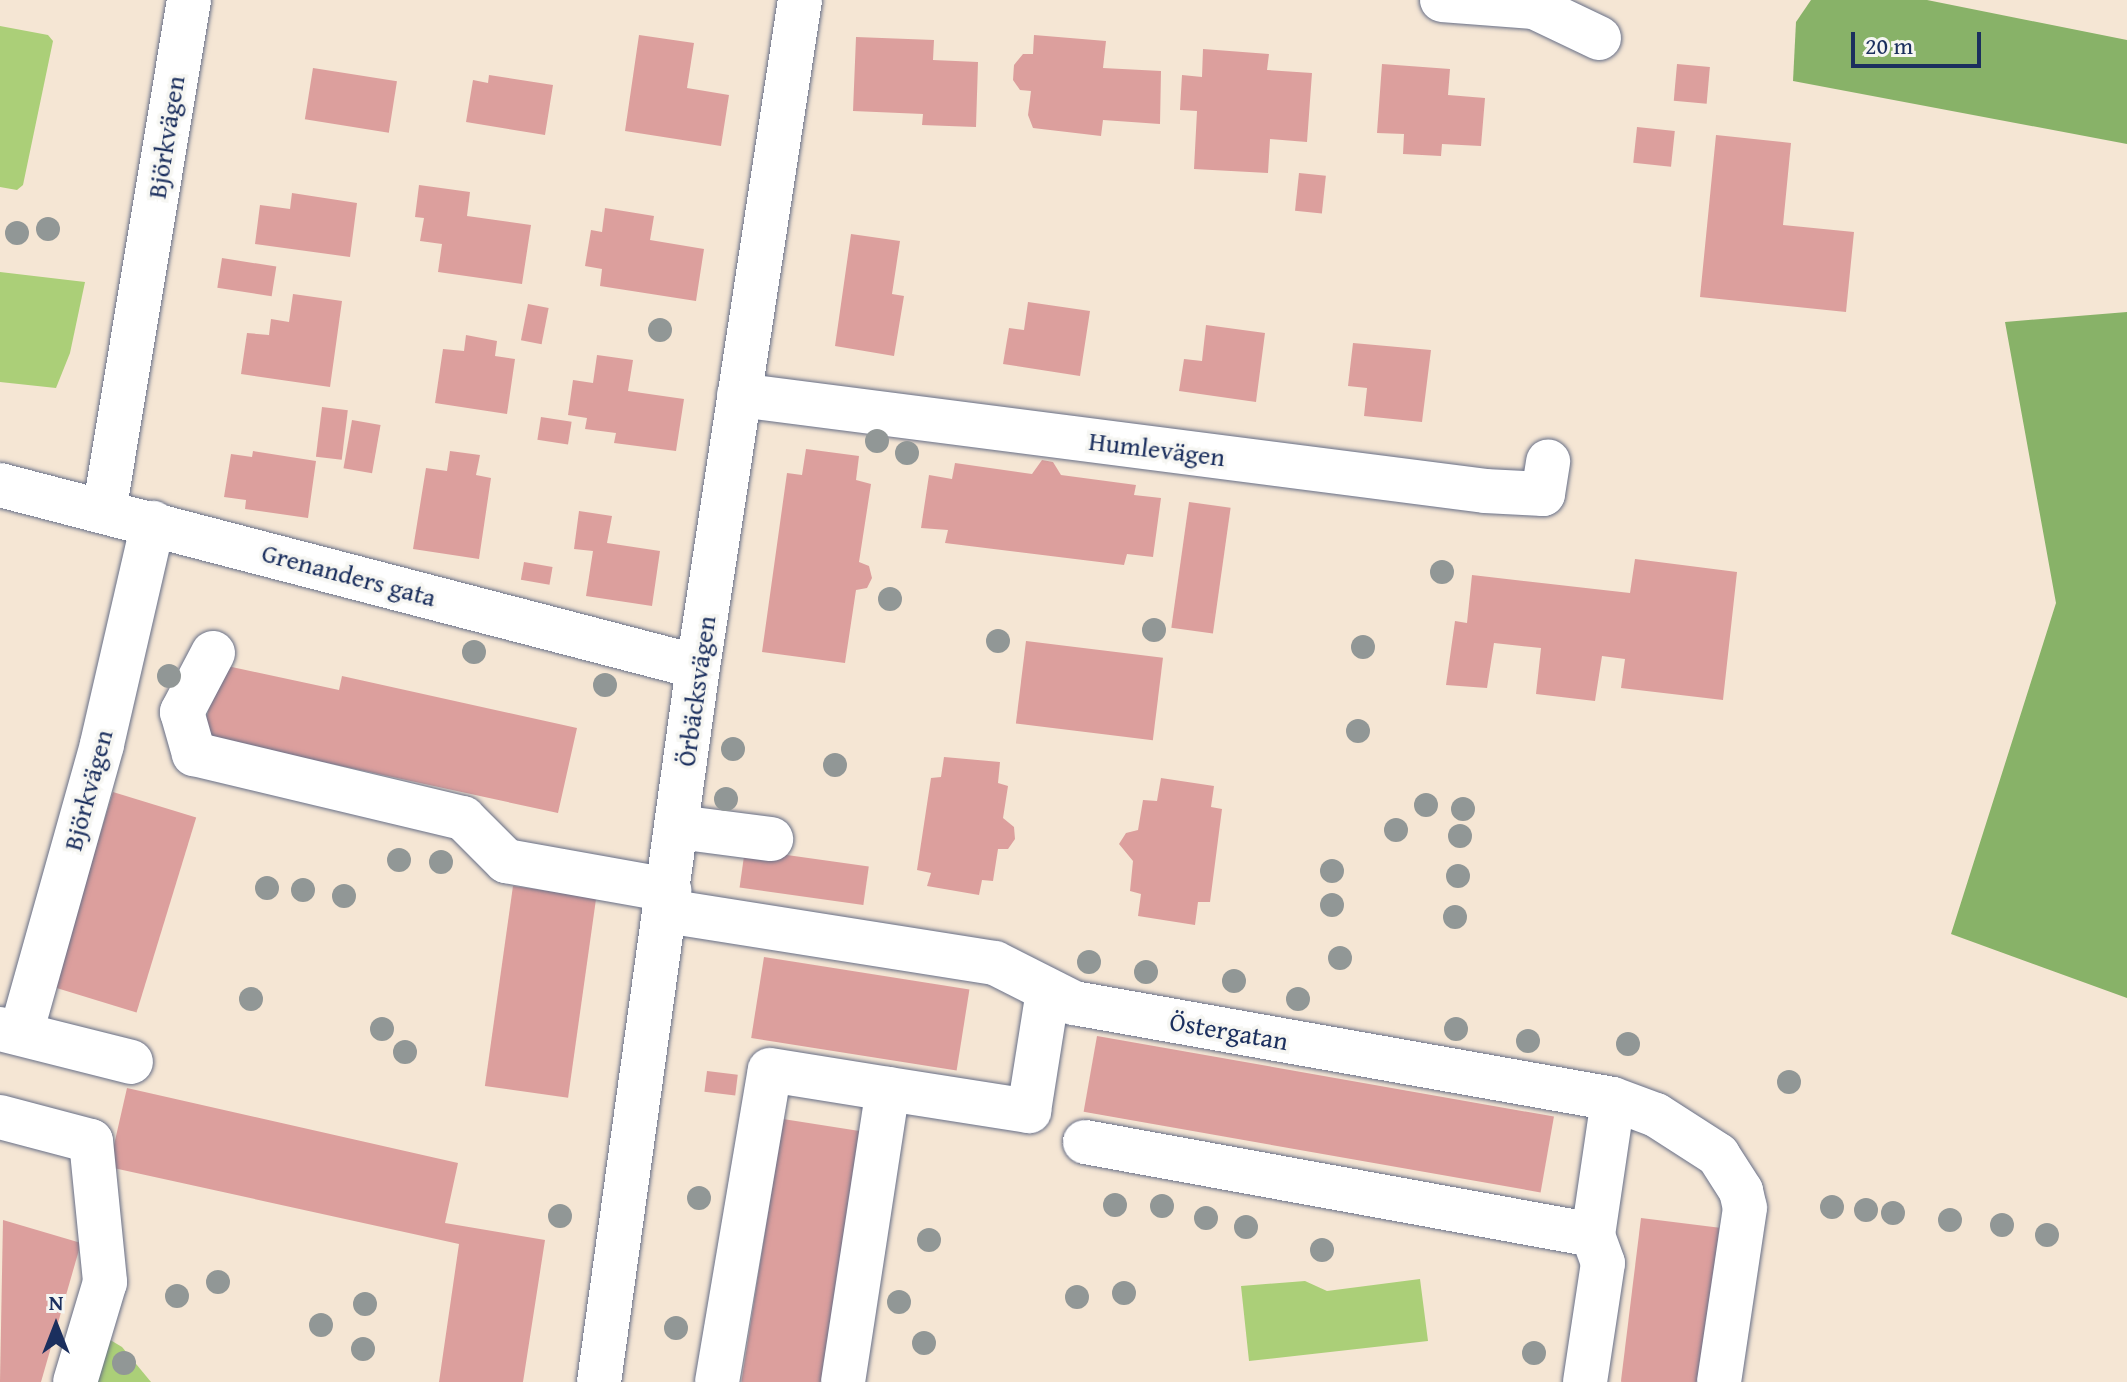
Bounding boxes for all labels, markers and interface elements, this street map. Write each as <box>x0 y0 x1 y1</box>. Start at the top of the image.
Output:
scale bar <box>1855 16 1985 66</box>
text: 20 m <box>1865 28 1913 63</box>
street label: Björkvägen <box>141 73 191 201</box>
street label: Humlevägen <box>1087 425 1227 473</box>
street label: Grenanders gata <box>259 537 439 613</box>
street label: Örbäcksvägen <box>670 614 722 768</box>
street label: Björkvägen <box>57 726 119 854</box>
street label: Östergatan <box>1167 1005 1291 1057</box>
north arrow <box>16 1286 96 1366</box>
text: N <box>49 1286 63 1318</box>

